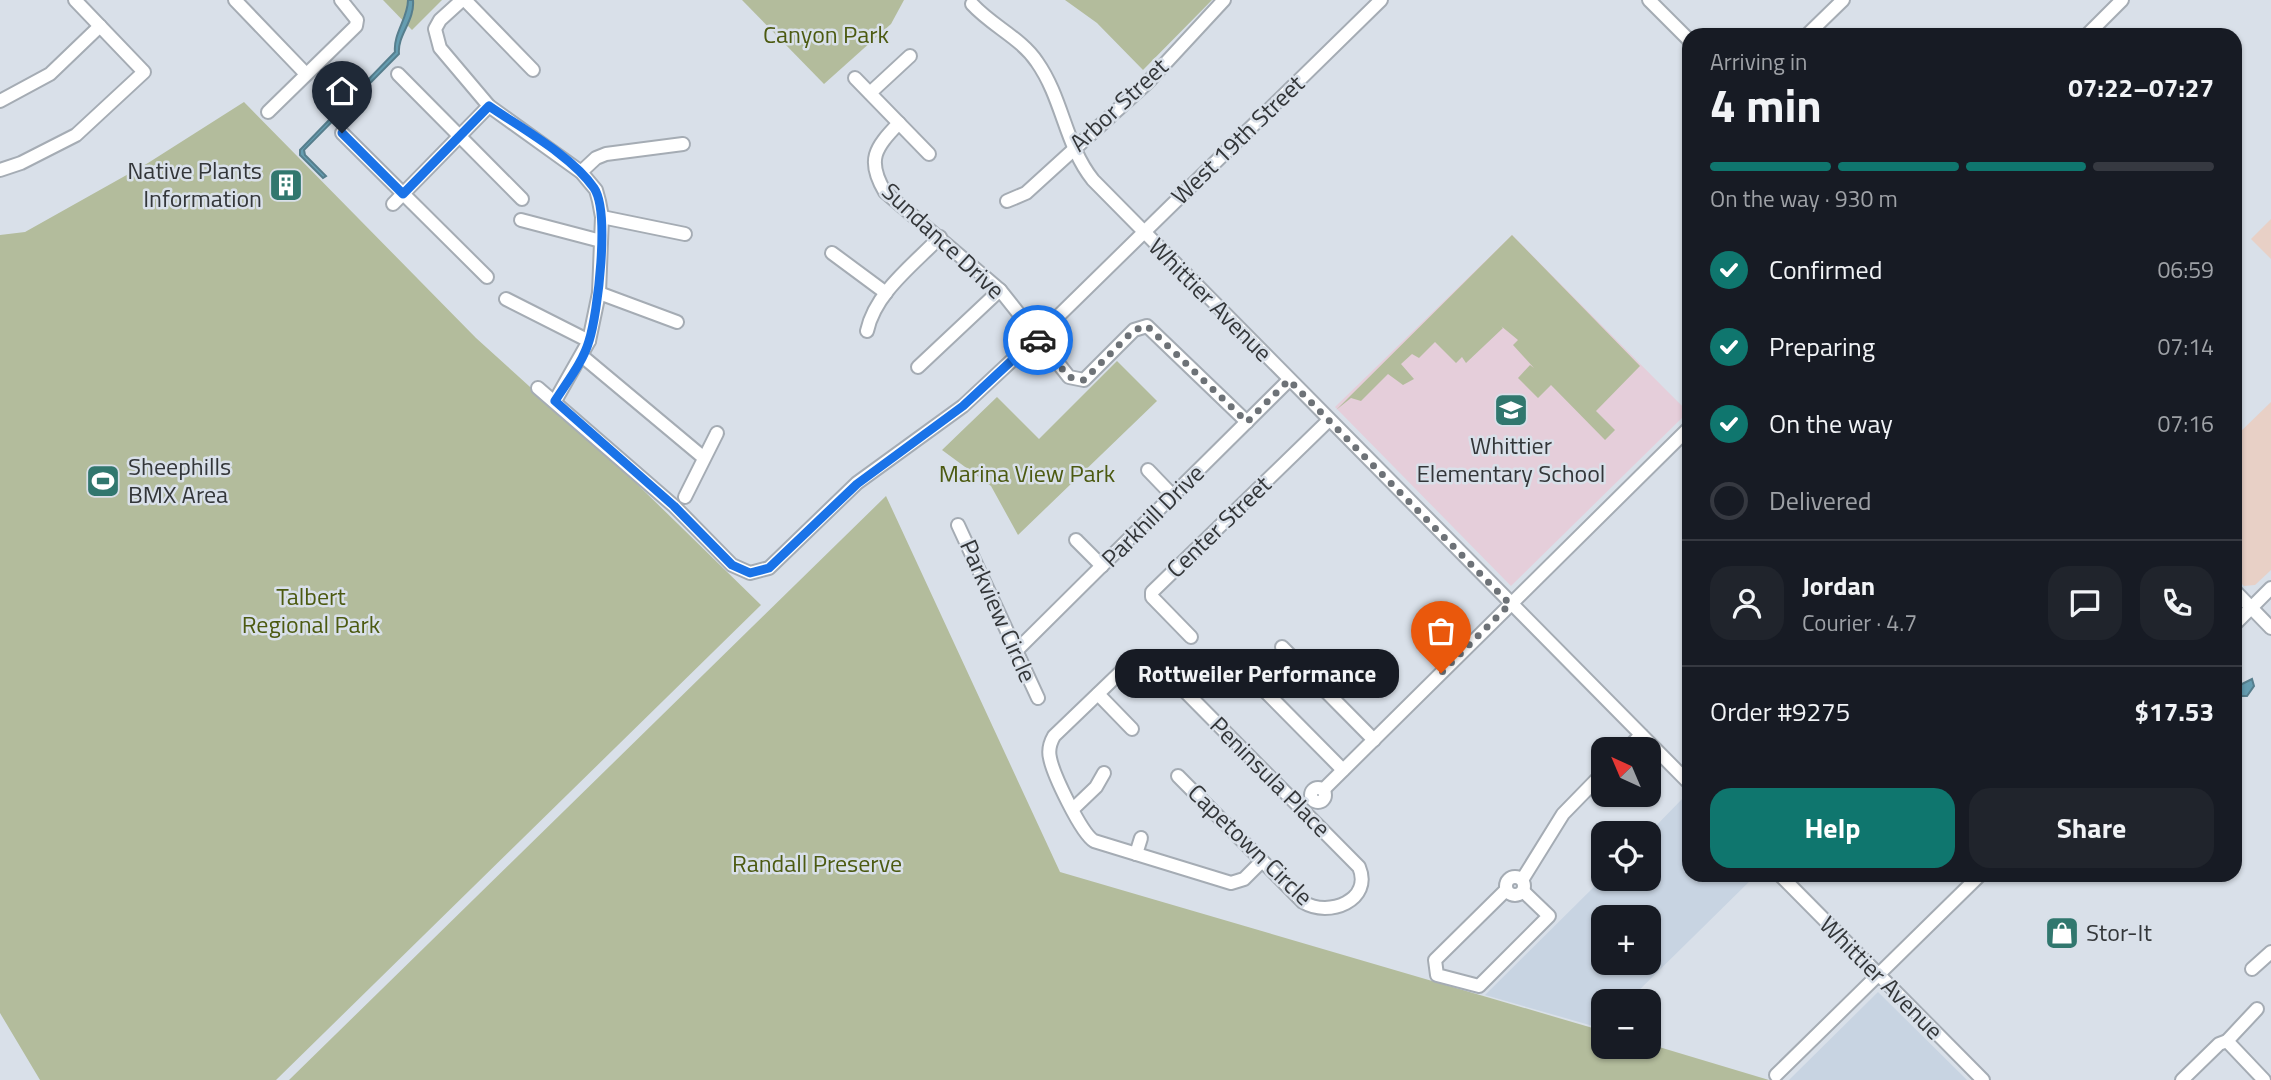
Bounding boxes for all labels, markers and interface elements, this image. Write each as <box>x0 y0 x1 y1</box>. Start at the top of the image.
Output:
park label: Canyon Park <box>763 16 889 52</box>
text: Arriving in <box>1710 44 1807 79</box>
street label: Arbor Street <box>1061 49 1176 160</box>
pin <box>312 61 372 133</box>
street label: West 19th Street <box>1163 66 1312 212</box>
text: 07:22–07:27 <box>2068 68 2214 107</box>
text: 4 min <box>1710 70 1822 140</box>
icon: home <box>323 72 361 110</box>
place label: Native Plants Information <box>127 152 262 216</box>
building icon: Native Plants Information <box>267 166 305 204</box>
street label: Sundance Drive <box>874 174 1013 307</box>
text: On the way · 930 m <box>1710 181 1898 216</box>
street label: Whittier Avenue <box>1141 229 1281 369</box>
text: Confirmed <box>1769 250 1883 289</box>
icon: check <box>1710 251 1748 289</box>
text: 06:59 <box>2157 252 2214 287</box>
courier <box>1003 305 1073 375</box>
icon: car <box>1019 321 1057 359</box>
text: Preparing <box>1769 327 1875 366</box>
icon: check <box>1710 328 1748 366</box>
text: 07:14 <box>2157 329 2214 364</box>
school or university icon: Whittier Elementary School <box>1492 391 1530 429</box>
text: On the way <box>1769 404 1893 443</box>
icon: check <box>1710 405 1748 443</box>
text: 07:16 <box>2157 406 2214 441</box>
place label: Whittier Elementary School <box>1417 427 1605 491</box>
place label: Sheephills BMX Area <box>128 448 231 512</box>
park label: Marina View Park <box>939 455 1116 491</box>
street label: Parkhill Drive <box>1093 456 1212 575</box>
sports icon: Sheephills BMX Area <box>84 462 122 500</box>
street label: Center Street <box>1158 466 1279 586</box>
text: Delivered <box>1769 481 1872 520</box>
street label: Parkview Circle <box>951 533 1046 688</box>
button: person <box>1710 566 1784 640</box>
text: Jordan <box>1802 566 1875 605</box>
button: chat <box>2048 566 2122 640</box>
button: phone <box>2140 566 2214 640</box>
park label: Talbert Regional Park <box>242 578 381 642</box>
pin <box>1411 601 1471 673</box>
text: Courier · 4.7 <box>1802 605 1917 640</box>
icon: bag <box>1422 612 1460 650</box>
callout: Rottweiler Performance <box>1116 648 1399 698</box>
text: Rottweiler Performance <box>1138 656 1376 691</box>
text: Order #9275 <box>1710 692 1850 731</box>
text: $17.53 <box>2135 692 2214 731</box>
street label: Peninsula Place <box>1202 708 1339 845</box>
north arrow <box>1591 737 1661 807</box>
map controls <box>1591 737 1661 1059</box>
street label: Capetown Circle <box>1180 775 1321 913</box>
button: Help <box>1710 788 1955 868</box>
button: Share <box>1969 788 2214 868</box>
button: locate <box>1591 821 1661 891</box>
park label: Randall Preserve <box>732 845 902 881</box>
button: + <box>1591 905 1661 975</box>
street label: Whittier Avenue <box>1812 907 1952 1047</box>
shop icon: Stor-It <box>2043 914 2081 952</box>
place label: Stor-It <box>2086 914 2153 950</box>
button: − <box>1591 989 1661 1059</box>

